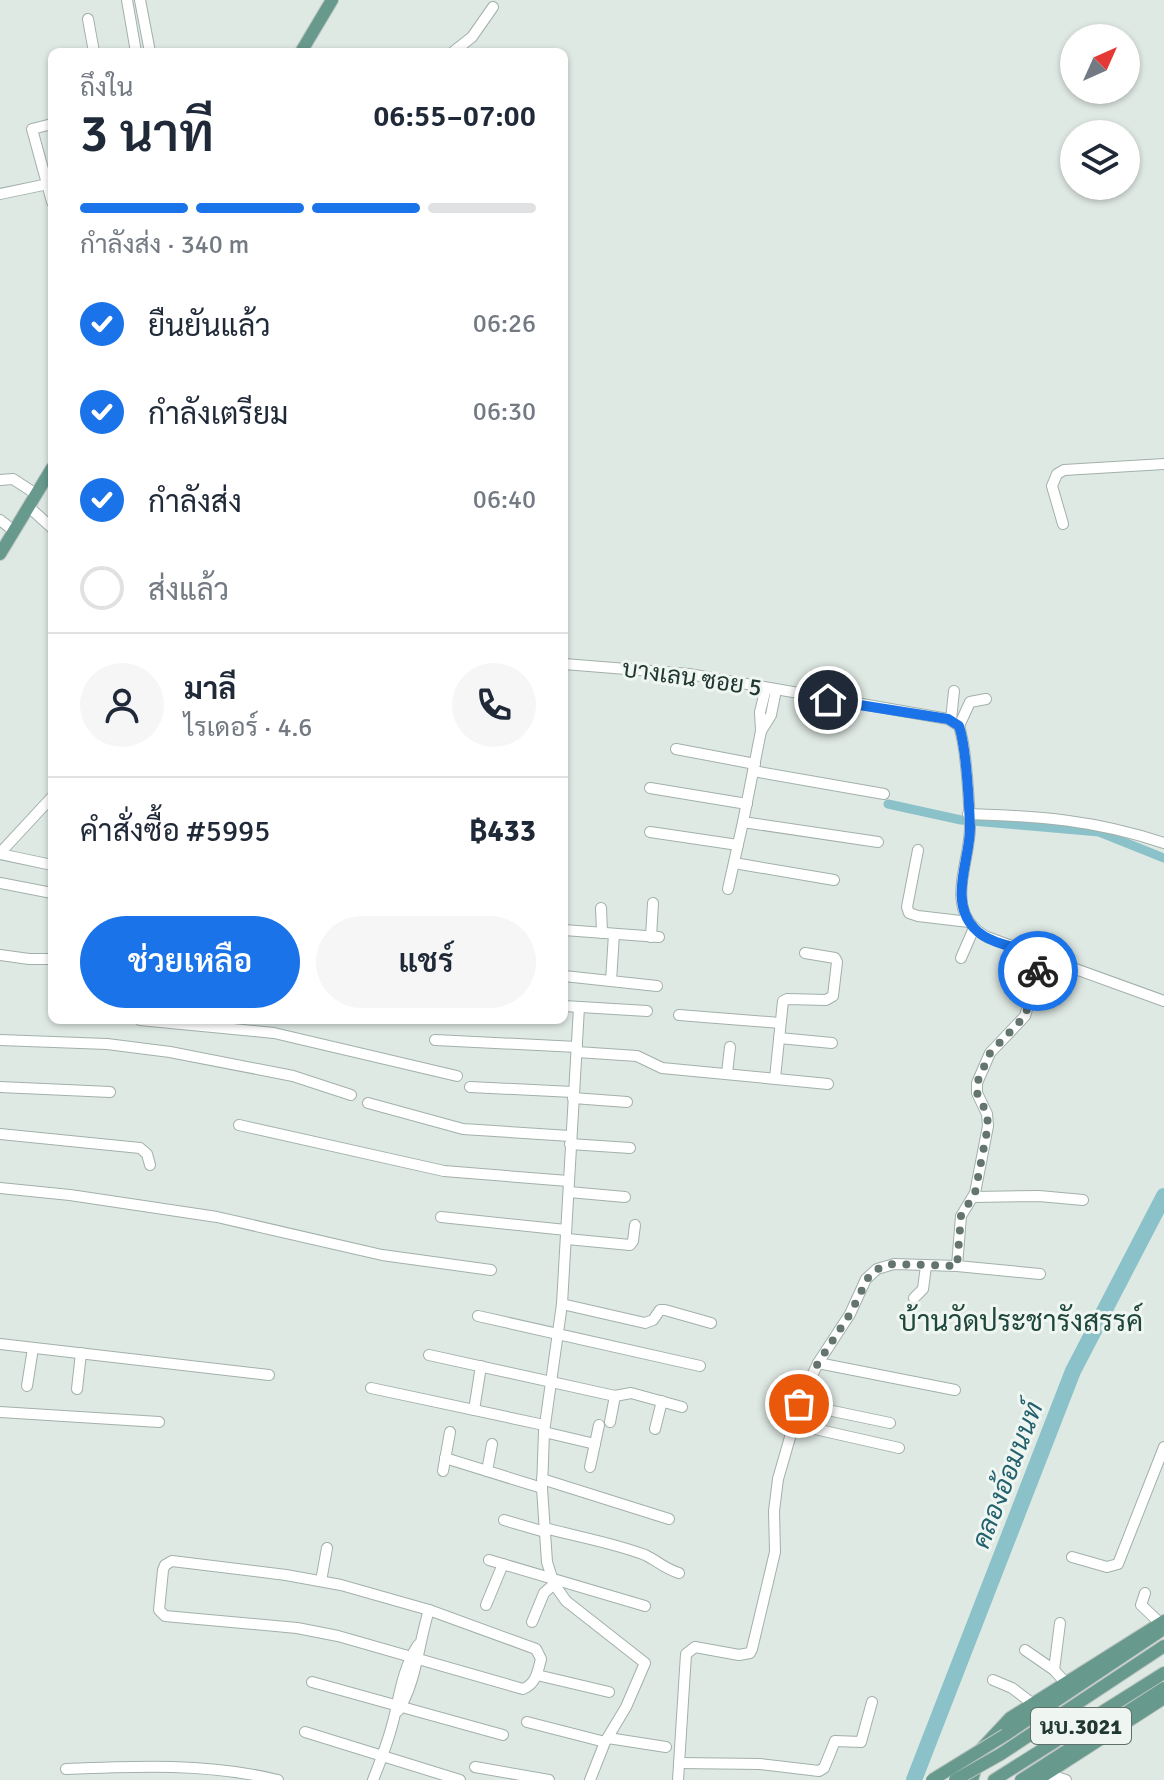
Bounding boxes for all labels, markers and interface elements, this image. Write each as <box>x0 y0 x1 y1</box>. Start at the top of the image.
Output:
north arrow <box>1060 24 1140 104</box>
map controls <box>1060 24 1140 200</box>
text: ถึงใน <box>80 72 133 104</box>
text: 06:55–07:00 <box>373 98 536 135</box>
text: 3 นาที <box>80 102 214 166</box>
button: layers <box>1060 120 1140 200</box>
text: กำลังส่ง · 340 m <box>80 229 249 261</box>
icon: check <box>80 302 124 346</box>
text: ยืนยันแล้ว <box>148 308 271 345</box>
text: 06:26 <box>473 308 536 340</box>
icon: check <box>80 390 124 434</box>
text: กำลังเตรียม <box>148 396 288 433</box>
text: 06:30 <box>473 396 536 428</box>
icon: check <box>80 478 124 522</box>
text: กำลังส่ง <box>148 484 242 521</box>
text: 06:40 <box>473 484 536 516</box>
text: ส่งแล้ว <box>148 572 229 609</box>
street label: บางเลน ซอย 5 <box>620 653 764 703</box>
button: person <box>80 663 164 747</box>
button: phone <box>452 663 536 747</box>
pin <box>794 666 862 734</box>
text: มาลี <box>184 671 236 708</box>
icon: home <box>806 678 850 722</box>
text: ไรเดอร์ · 4.6 <box>184 712 312 744</box>
text: คำสั่งซื้อ #5995 <box>80 813 271 850</box>
text: ฿433 <box>469 813 536 850</box>
button: ช่วยเหลือ <box>80 916 300 1008</box>
button: แชร์ <box>316 916 536 1008</box>
courier <box>998 931 1078 1011</box>
icon: bike <box>1016 949 1060 993</box>
district label: บ้านวัดประชารังสรรค์ <box>899 1302 1143 1339</box>
pin <box>765 1370 833 1438</box>
icon: bag <box>777 1382 821 1426</box>
water label: คลองอ้อมนนท์ <box>963 1393 1052 1553</box>
road number: นบ.3021 <box>1031 1708 1131 1744</box>

